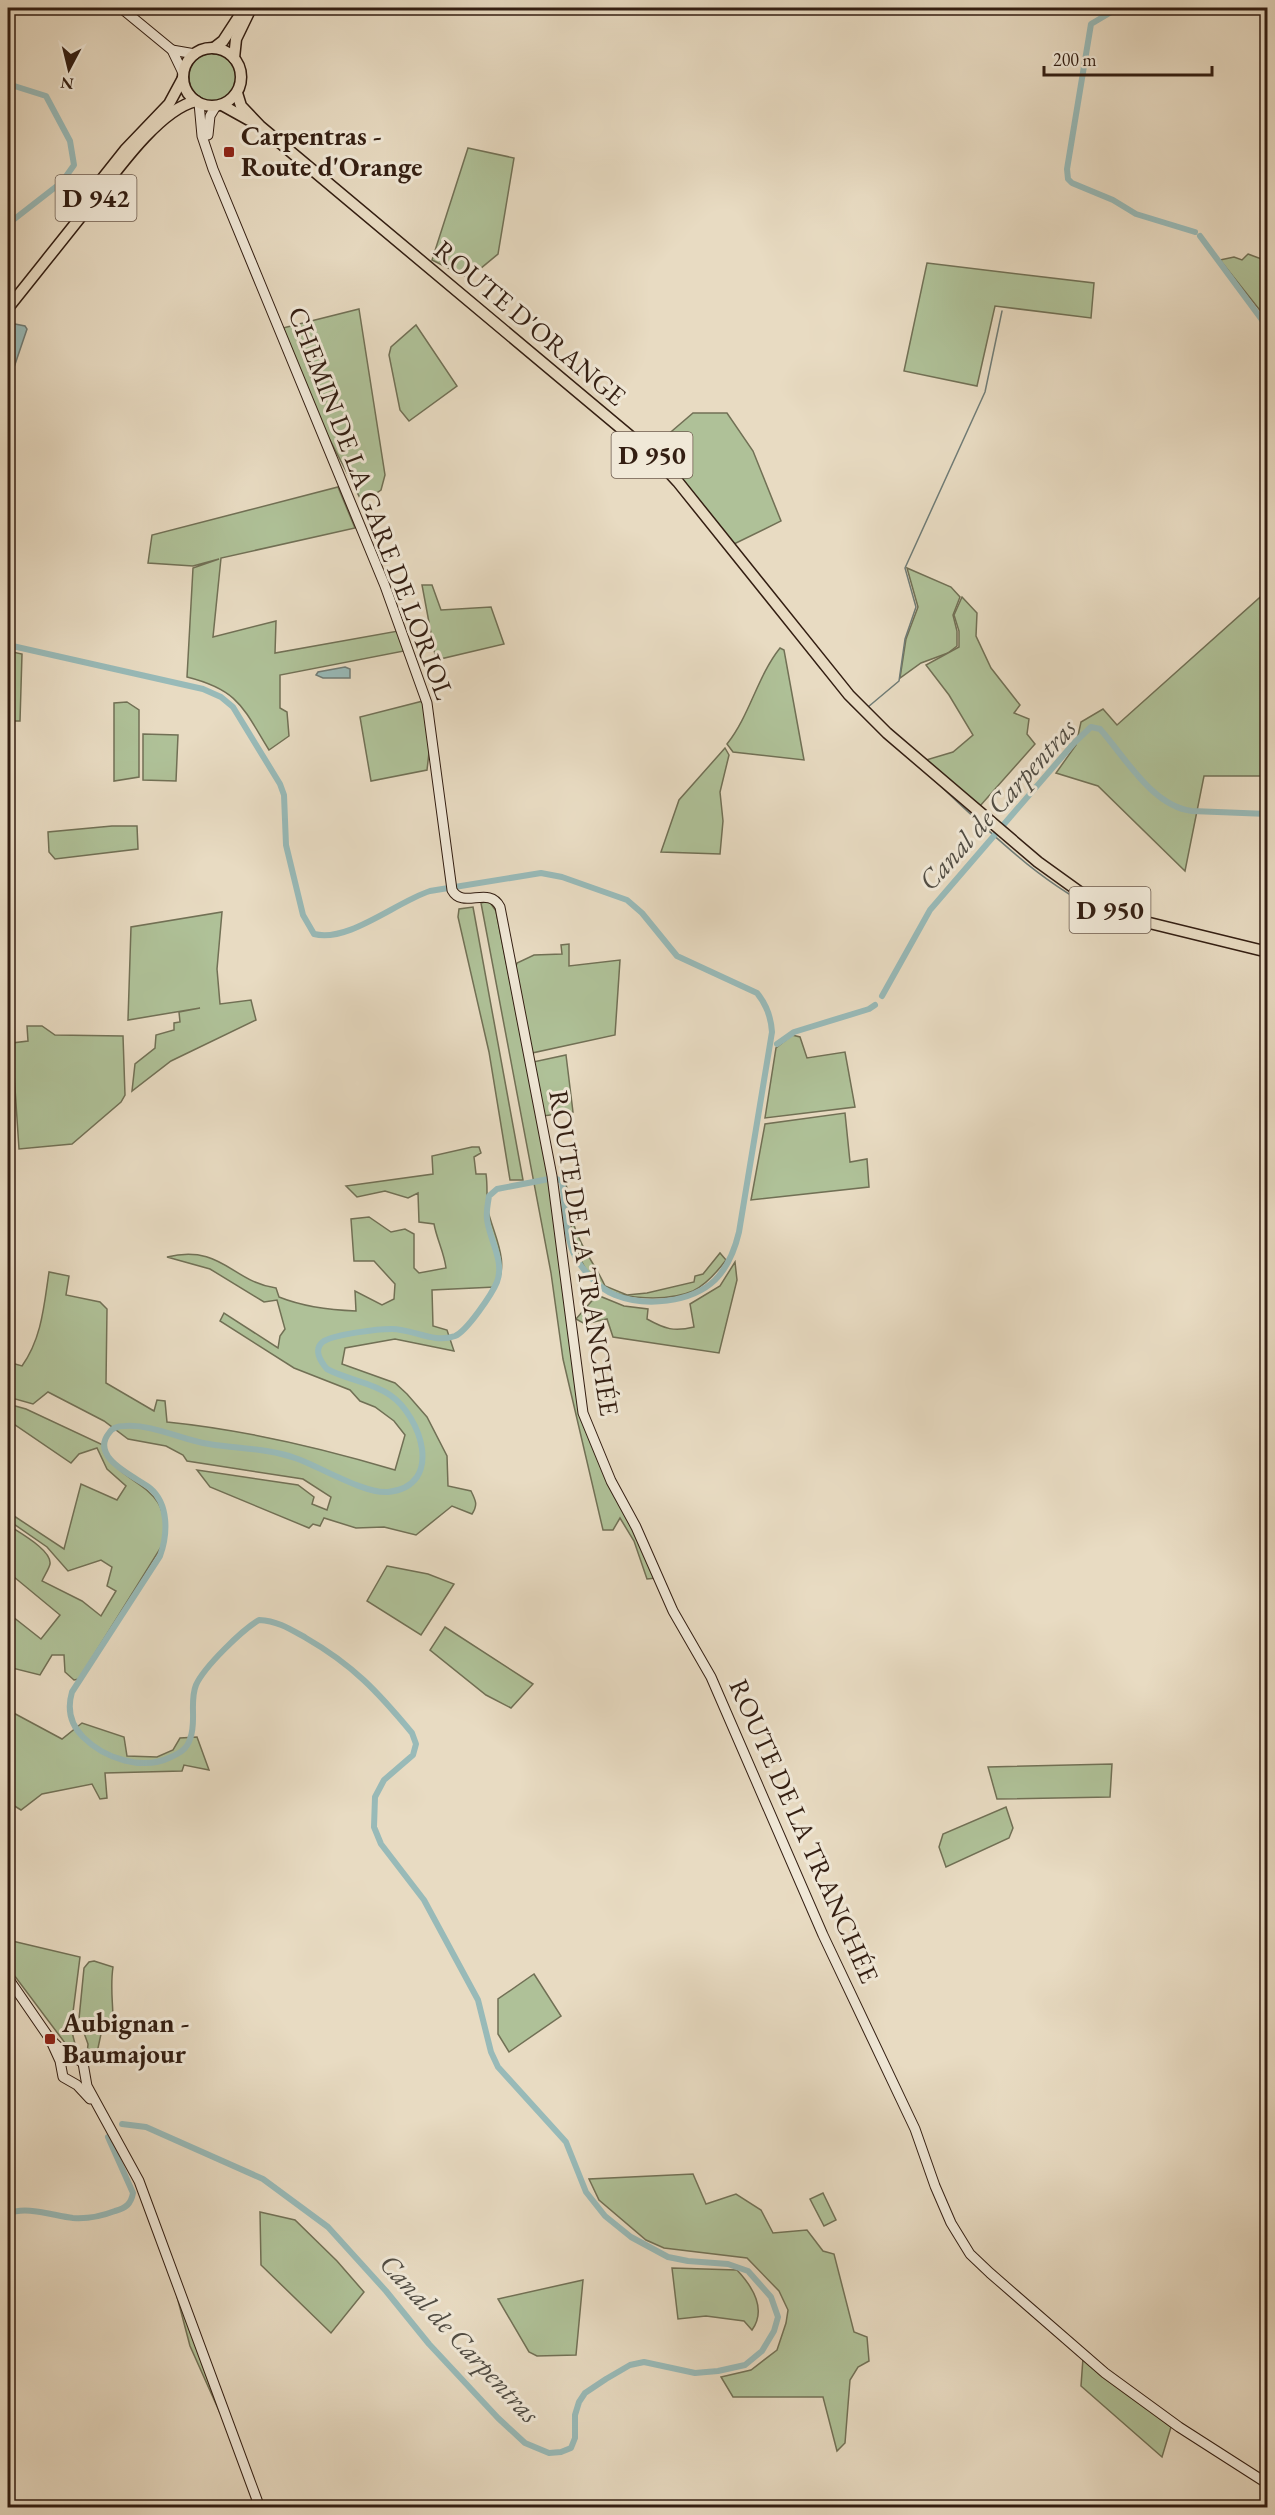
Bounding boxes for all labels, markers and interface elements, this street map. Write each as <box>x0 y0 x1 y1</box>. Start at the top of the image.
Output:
north arrow <box>39 39 99 99</box>
scale bar <box>1044 39 1212 77</box>
text: 200 m <box>1053 48 1097 71</box>
text: N <box>59 72 75 95</box>
place label: Carpentras - Route d'Orange <box>241 118 422 184</box>
marker: Carpentras - Route d'Orange <box>222 145 236 159</box>
road number: D 942 <box>56 175 136 221</box>
street label: ROUTE D'ORANGE <box>427 232 634 413</box>
street label: CHEMIN DE LA GARE DE LORIOL <box>280 302 463 704</box>
road number: D 950 <box>612 432 692 478</box>
water label: Canal de Carpentras <box>910 710 1084 897</box>
road number: D 950 <box>1070 887 1150 933</box>
street label: ROUTE DE LA TRANCHÉE <box>541 1088 628 1418</box>
street label: ROUTE DE LA TRANCHÉE <box>721 1673 887 1988</box>
place label: Aubignan - Baumajour <box>61 2005 189 2071</box>
marker: Aubignan - Baumajour <box>43 2032 57 2046</box>
water label: Canal de Carpentras <box>372 2246 548 2431</box>

